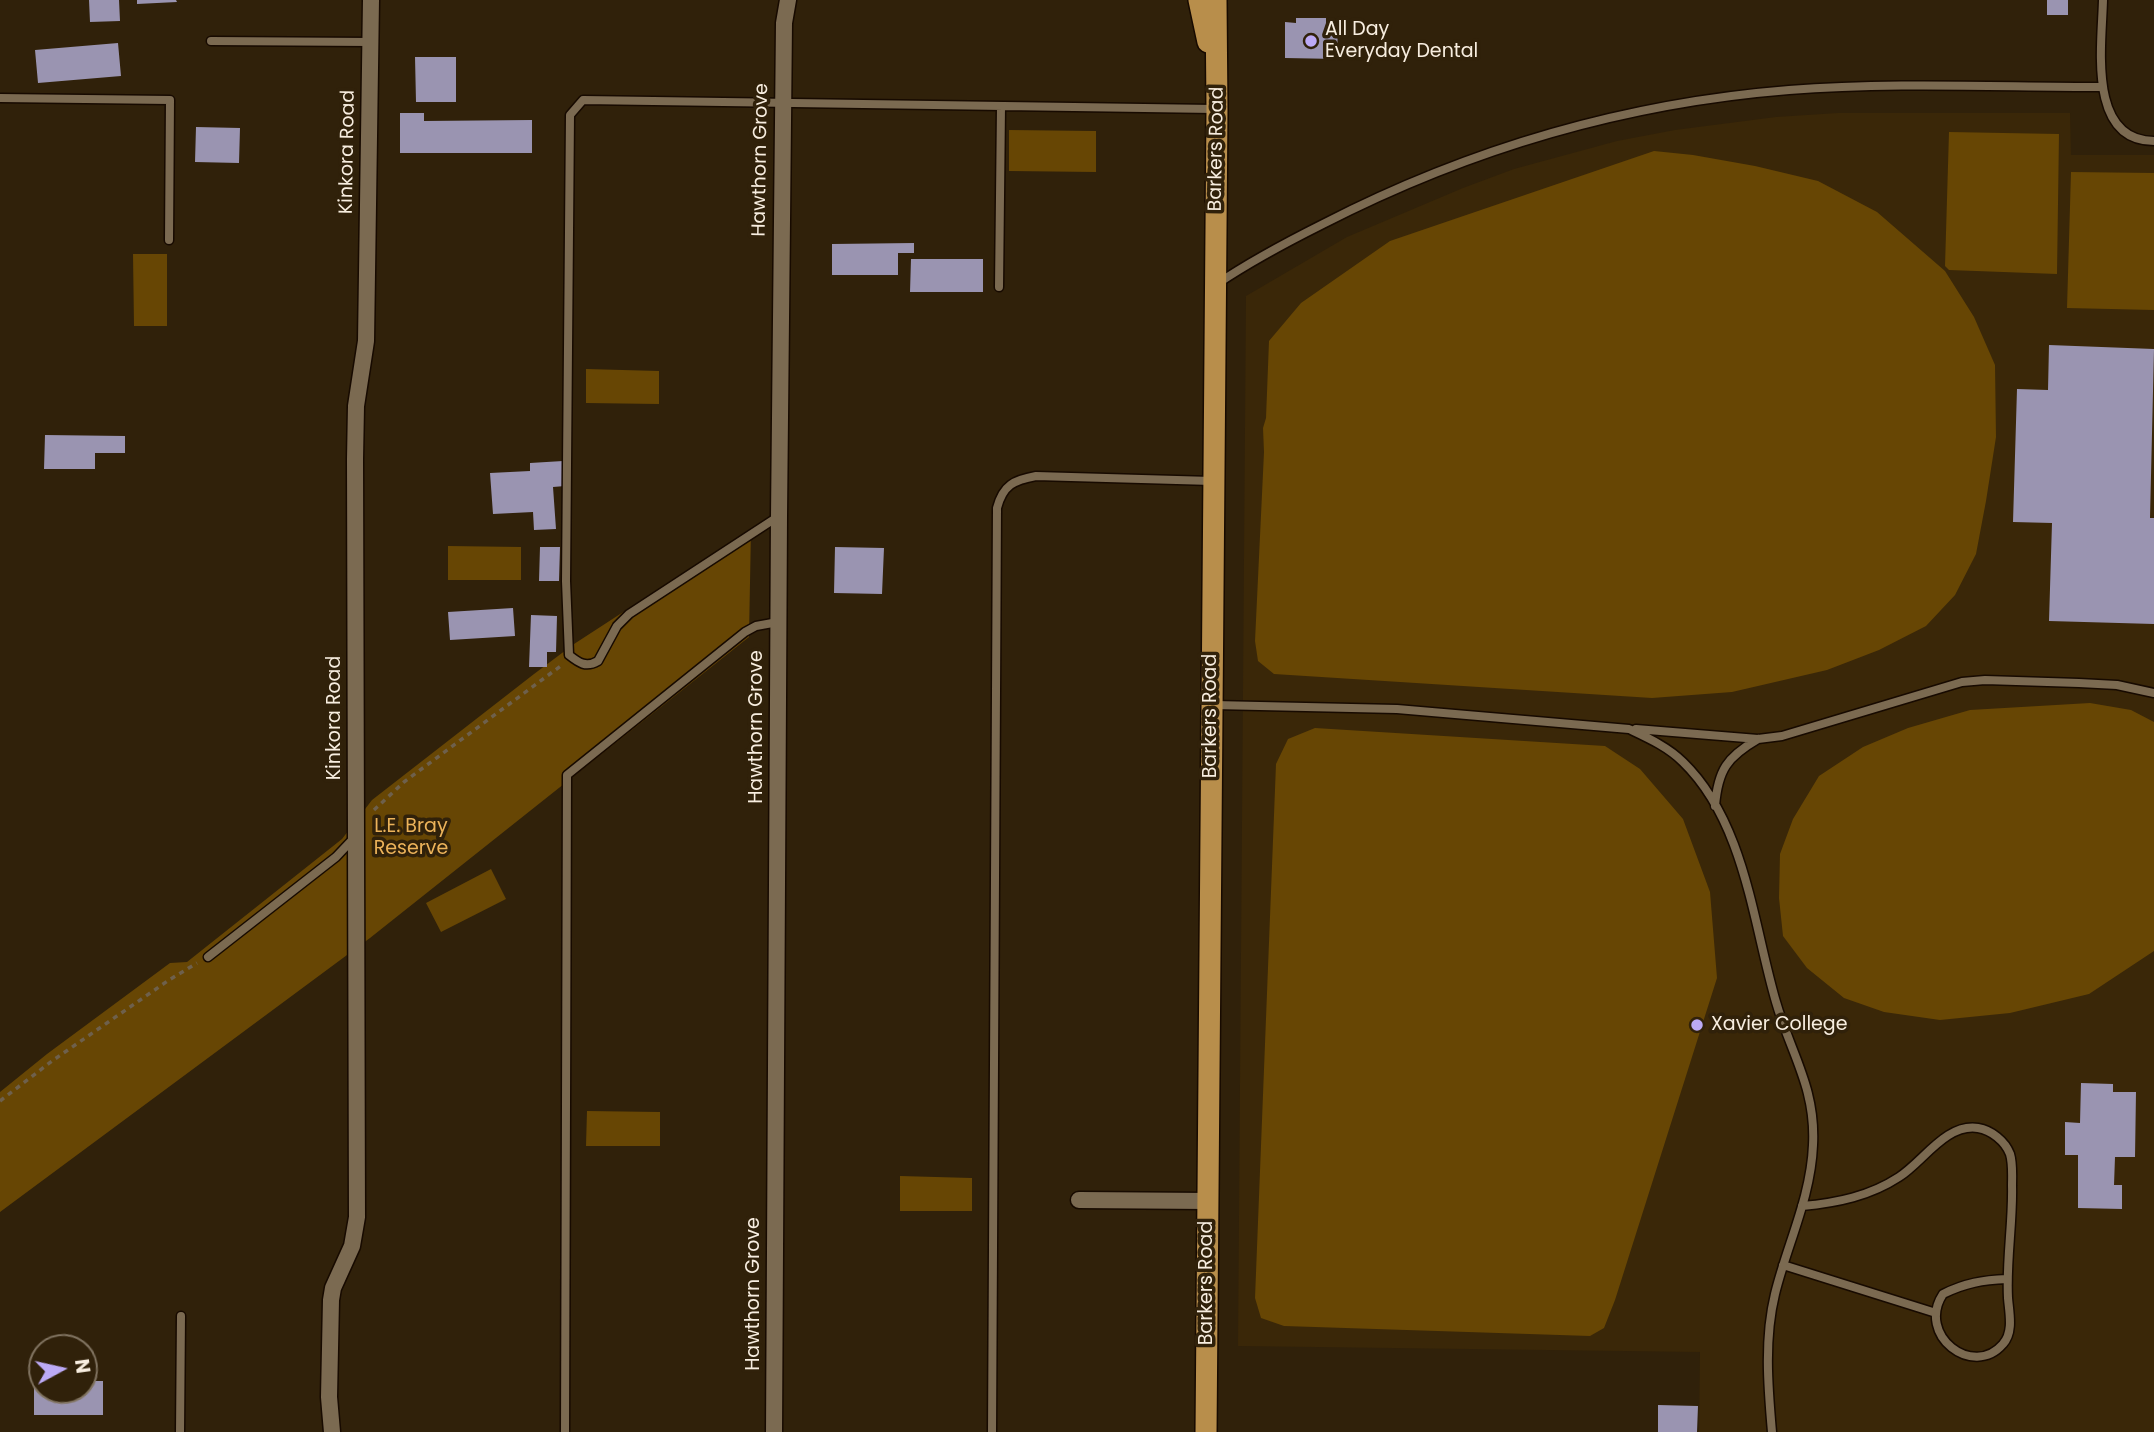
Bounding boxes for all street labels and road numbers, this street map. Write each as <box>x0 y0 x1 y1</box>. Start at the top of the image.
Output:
street label: Hawthorn Grove <box>748 83 774 237</box>
street label: Barkers Road <box>1205 87 1229 211</box>
street label: Kinkora Road <box>336 90 360 214</box>
street label: Hawthorn Grove <box>746 650 768 804</box>
street label: Barkers Road <box>1200 654 1222 778</box>
street label: Kinkora Road <box>324 656 346 780</box>
street label: Hawthorn Grove <box>743 1217 765 1371</box>
street label: Barkers Road <box>1196 1221 1218 1345</box>

